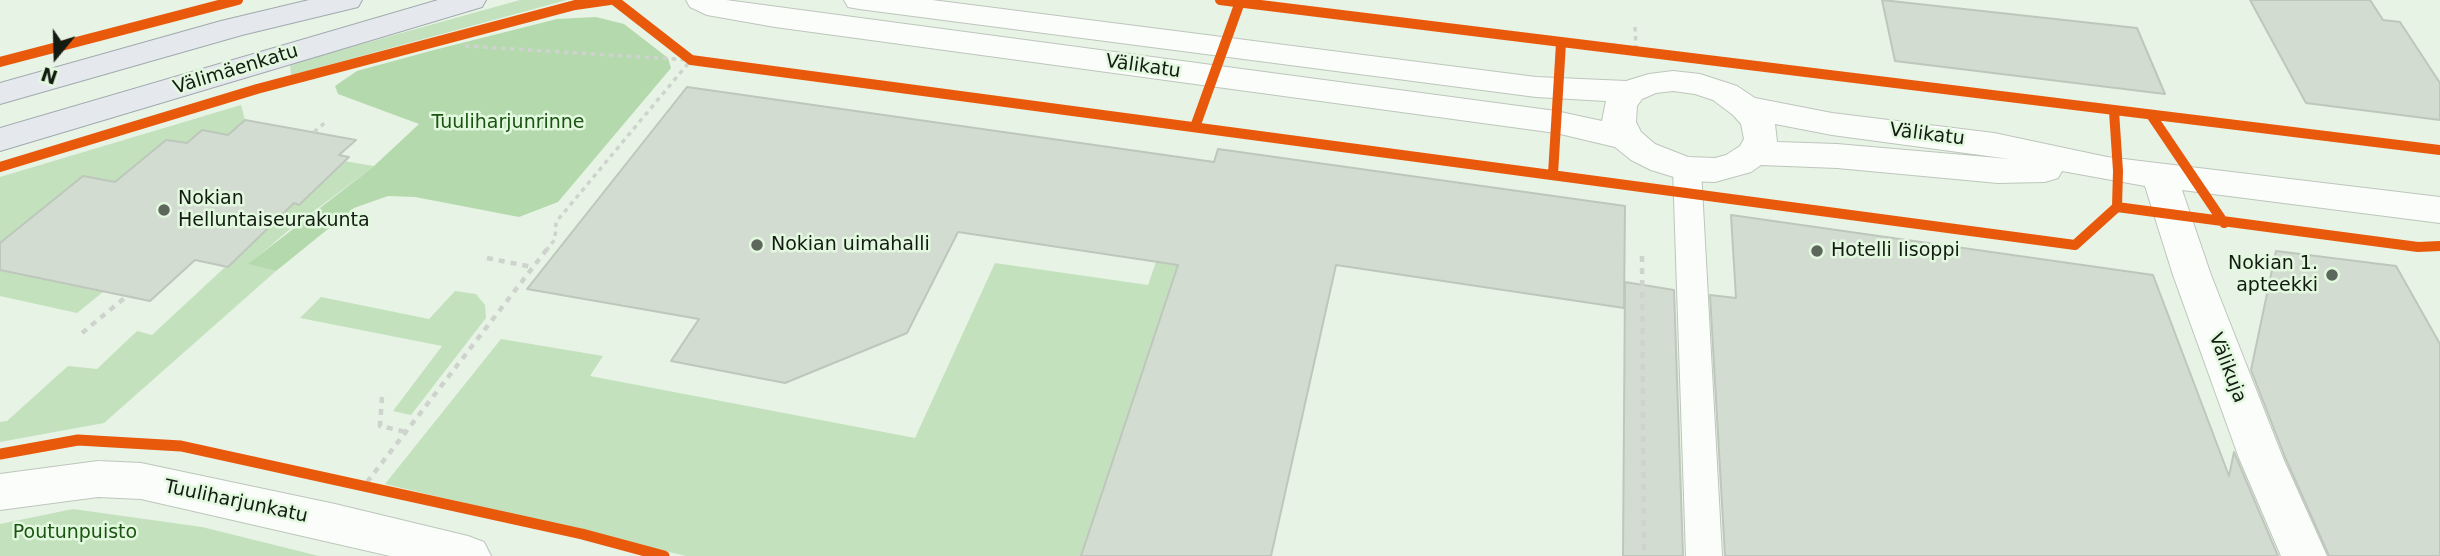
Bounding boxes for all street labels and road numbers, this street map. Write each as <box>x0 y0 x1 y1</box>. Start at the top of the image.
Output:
street label: Välimäenkatu <box>171 40 301 100</box>
street label: Välikatu <box>1104 50 1182 84</box>
street label: Välikatu <box>1888 119 1966 151</box>
street label: Välikuja <box>2203 330 2251 406</box>
street label: Tuuliharjunkatu <box>162 476 310 528</box>

